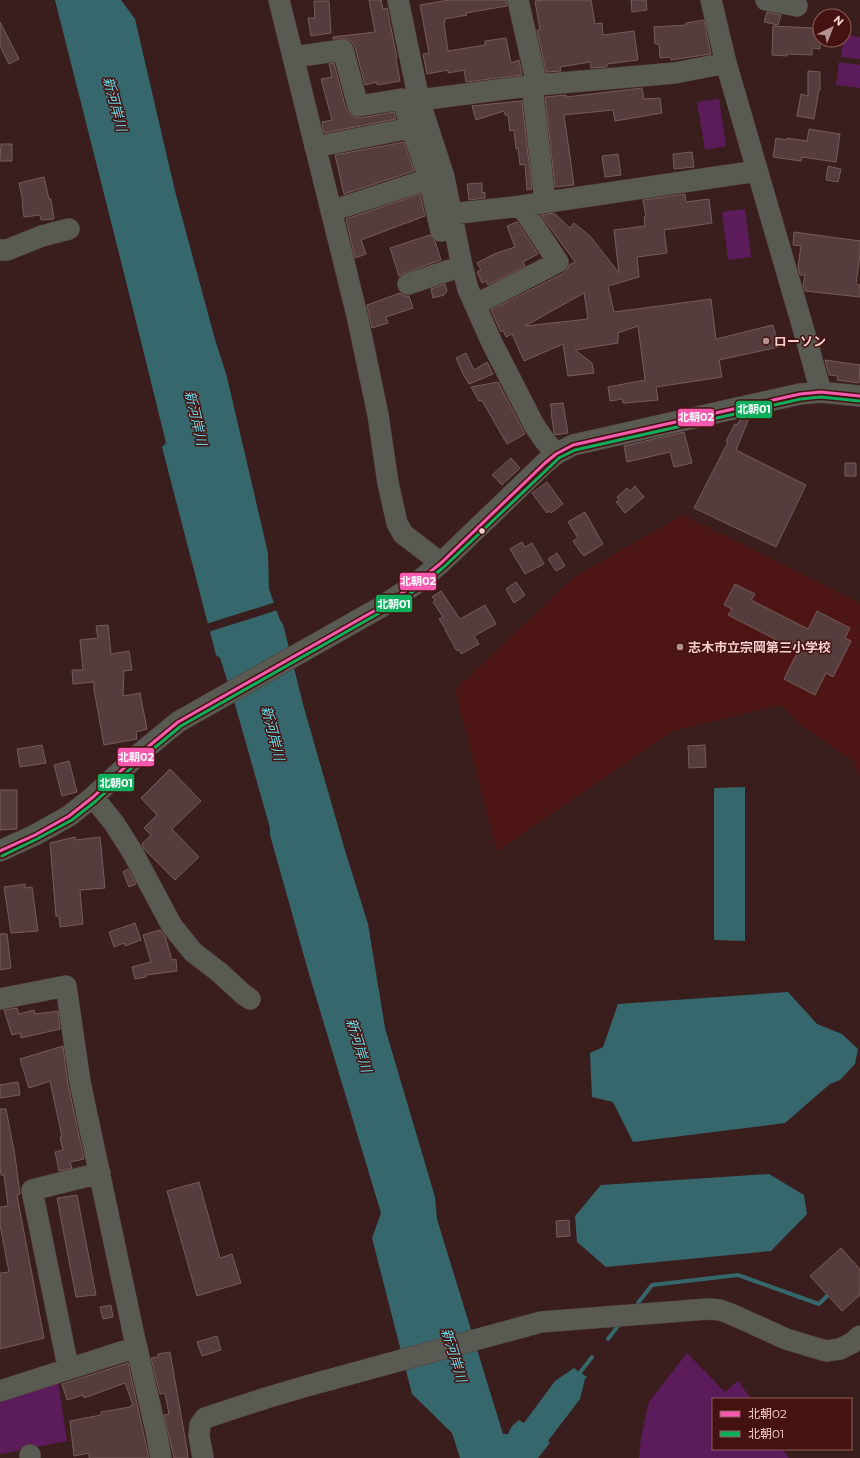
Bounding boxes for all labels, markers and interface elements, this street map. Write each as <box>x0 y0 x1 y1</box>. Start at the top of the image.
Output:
north arrow <box>812 8 852 48</box>
text: N <box>831 13 847 29</box>
water label: 新河岸川 <box>99 75 131 135</box>
place label: ローソン <box>774 333 826 349</box>
marker: ローソン <box>761 336 771 346</box>
water label: 新河岸川 <box>181 389 212 449</box>
line badge: 北朝01 <box>735 400 773 419</box>
text: 北朝01 <box>737 402 771 416</box>
line badge: 北朝02 <box>677 408 715 427</box>
text: 北朝02 <box>678 410 714 424</box>
unlabelled marker <box>477 526 487 536</box>
line badge: 北朝02 <box>399 572 437 591</box>
text: 北朝02 <box>400 574 436 588</box>
line badge: 北朝01 <box>375 594 413 613</box>
text: 北朝01 <box>377 597 411 611</box>
place label: 志木市立宗岡第三小学校 <box>688 639 831 655</box>
marker: 志木市立宗岡第三小学校 <box>675 642 685 652</box>
water label: 新河岸川 <box>257 704 289 764</box>
line badge: 北朝02 <box>117 747 155 767</box>
text: 北朝02 <box>118 750 154 764</box>
line badge: 北朝01 <box>97 773 135 792</box>
text: 北朝01 <box>99 776 133 790</box>
water label: 新河岸川 <box>342 1016 376 1076</box>
water label: 新河岸川 <box>437 1326 471 1386</box>
legend <box>712 1398 852 1450</box>
text: 北朝02 <box>748 1406 787 1421</box>
text: 北朝01 <box>748 1426 784 1441</box>

